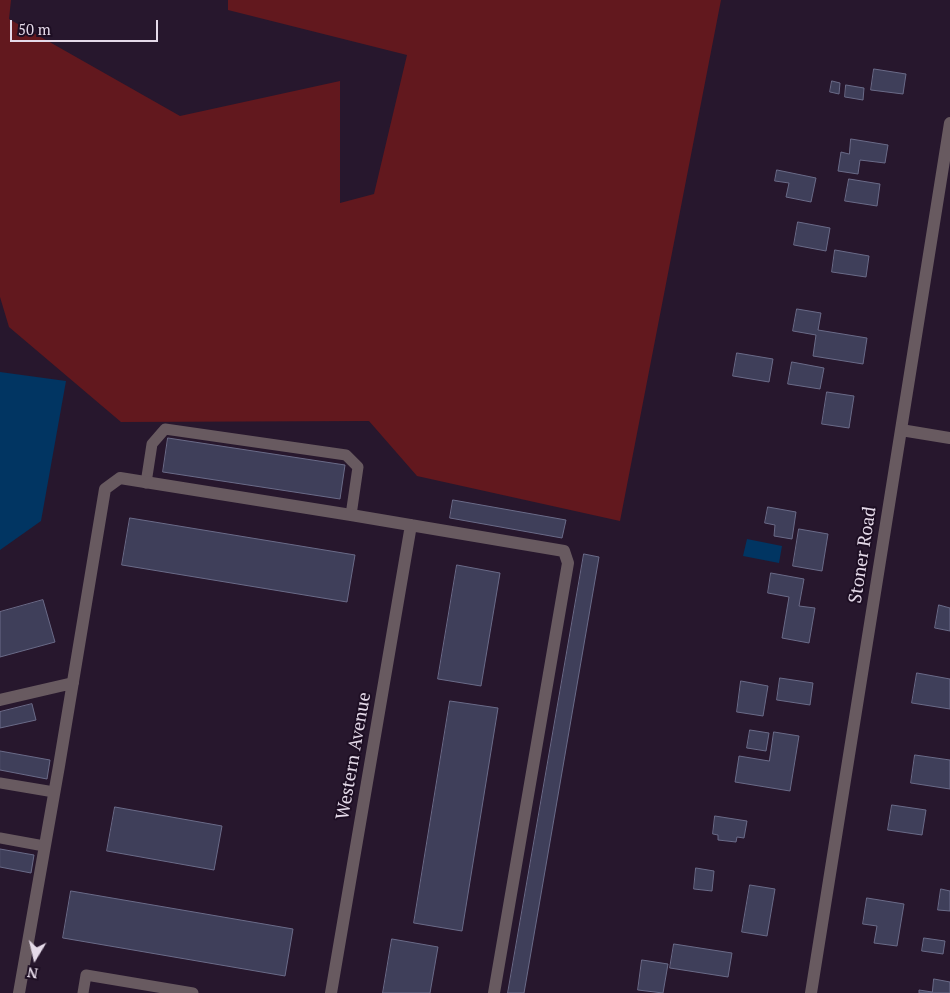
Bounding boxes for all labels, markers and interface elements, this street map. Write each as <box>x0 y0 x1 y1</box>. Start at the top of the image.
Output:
scale bar <box>12 10 160 42</box>
text: 50 m <box>18 19 51 39</box>
street label: Stoner Road <box>845 505 881 605</box>
street label: Western Avenue <box>332 691 376 821</box>
north arrow <box>10 933 60 983</box>
text: N <box>26 963 39 984</box>

